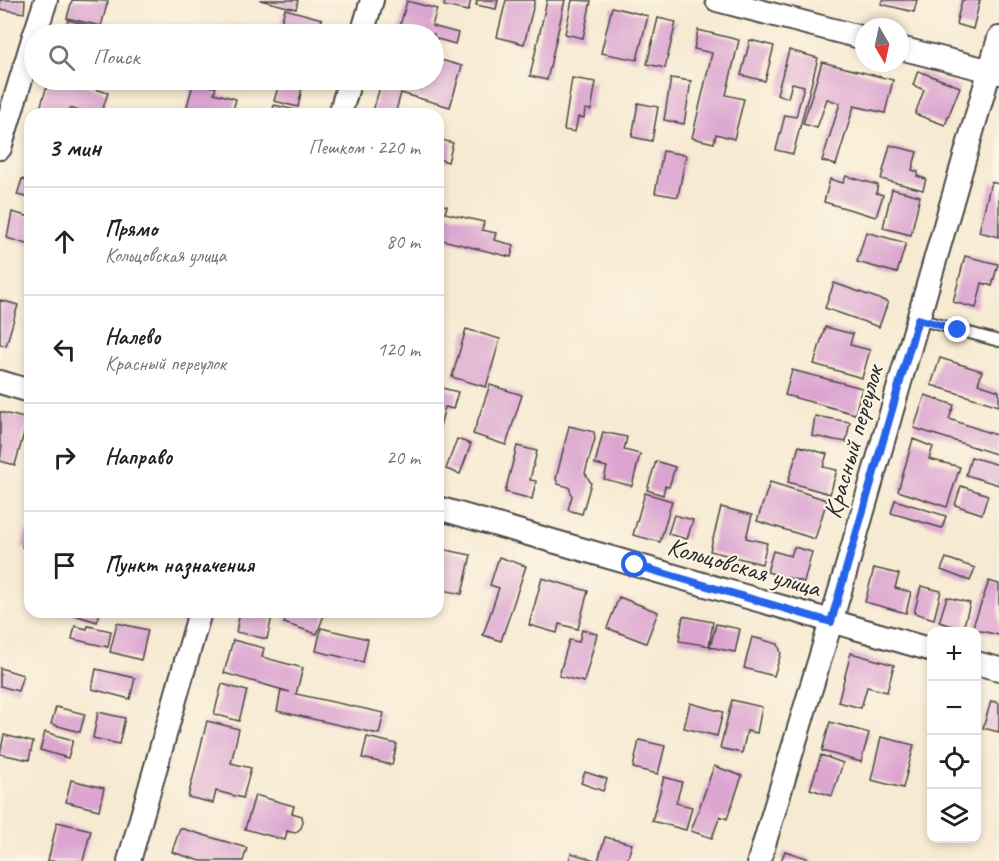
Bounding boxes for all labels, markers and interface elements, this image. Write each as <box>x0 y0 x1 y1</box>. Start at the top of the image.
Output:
north arrow <box>855 18 909 72</box>
search box <box>24 24 444 90</box>
icon: search <box>45 41 78 74</box>
text: Поиск <box>93 43 139 71</box>
text: 3 мин <box>48 131 101 164</box>
text: Пешком · 220 m <box>308 135 420 160</box>
text: Прямо <box>105 215 157 243</box>
icon: ahead <box>48 225 81 258</box>
text: 80 m <box>386 229 420 254</box>
text: Кольцовская улица <box>105 243 226 268</box>
route end <box>944 316 970 342</box>
text: Налево <box>105 323 161 351</box>
icon: left <box>48 333 81 366</box>
text: 120 m <box>377 337 420 362</box>
text: Красный переулок <box>105 351 226 376</box>
street label: Красный переулок <box>815 360 891 522</box>
icon: right <box>48 441 81 474</box>
text: Направо <box>105 443 172 471</box>
text: 20 m <box>386 445 420 470</box>
street label: Кольцовская улица <box>664 529 826 605</box>
icon: arrive <box>48 549 81 582</box>
text: Пункт назначения <box>105 551 254 579</box>
route start <box>621 551 647 577</box>
map controls <box>927 627 981 843</box>
button: + <box>927 627 981 681</box>
button: − <box>927 681 981 735</box>
button: locate <box>927 735 981 789</box>
button: layers <box>927 789 981 843</box>

